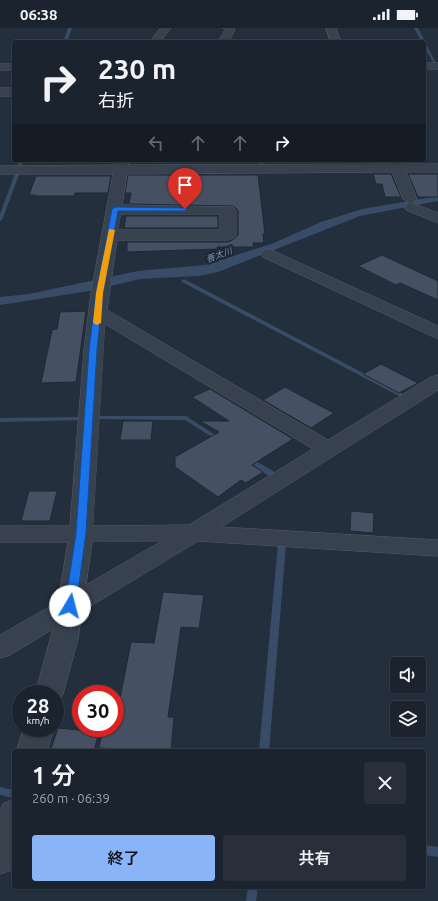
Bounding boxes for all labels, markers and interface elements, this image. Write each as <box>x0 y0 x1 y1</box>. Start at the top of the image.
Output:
text: 06:38 <box>20 6 58 23</box>
text: 230 m <box>98 53 176 84</box>
icon: right <box>32 56 84 108</box>
text: 右折 <box>98 90 134 110</box>
icon: left <box>145 132 167 154</box>
icon: ahead <box>187 132 209 154</box>
icon: ahead <box>229 132 251 154</box>
icon: right <box>271 132 293 154</box>
pin <box>168 168 202 209</box>
icon: arrive <box>174 174 196 196</box>
water label: 善太川 <box>205 245 234 264</box>
position arrow <box>49 585 91 627</box>
map controls <box>390 657 426 737</box>
button: sound <box>390 657 426 693</box>
speed limit sign: 30 <box>72 685 124 737</box>
text: 28 <box>27 694 49 717</box>
button: layers <box>390 701 426 737</box>
text: km/h <box>26 715 50 726</box>
text: 1 分 <box>32 762 75 789</box>
button: close <box>364 762 406 804</box>
text: 260 m · 06:39 <box>32 791 110 805</box>
button: 終了 <box>32 835 215 881</box>
button: 共有 <box>223 835 406 881</box>

